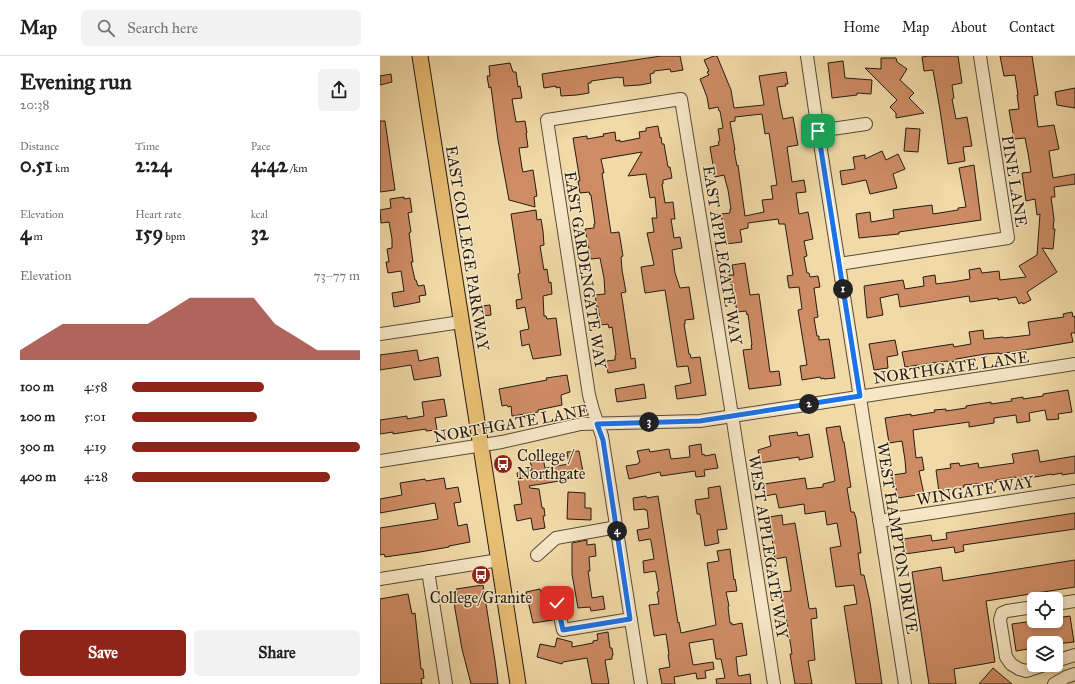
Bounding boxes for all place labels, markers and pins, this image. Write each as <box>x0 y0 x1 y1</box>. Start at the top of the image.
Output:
pin <box>801 114 835 148</box>
pin: 1 <box>833 279 853 299</box>
pin: 2 <box>799 394 819 414</box>
pin: 3 <box>639 412 659 432</box>
place label: College / Northgate <box>517 446 586 484</box>
bus stop icon: College / Northgate <box>492 453 514 475</box>
pin: 4 <box>607 521 627 541</box>
bus stop icon: College/Granite <box>470 564 492 586</box>
pin <box>540 586 574 620</box>
place label: College/Granite <box>430 588 533 608</box>

